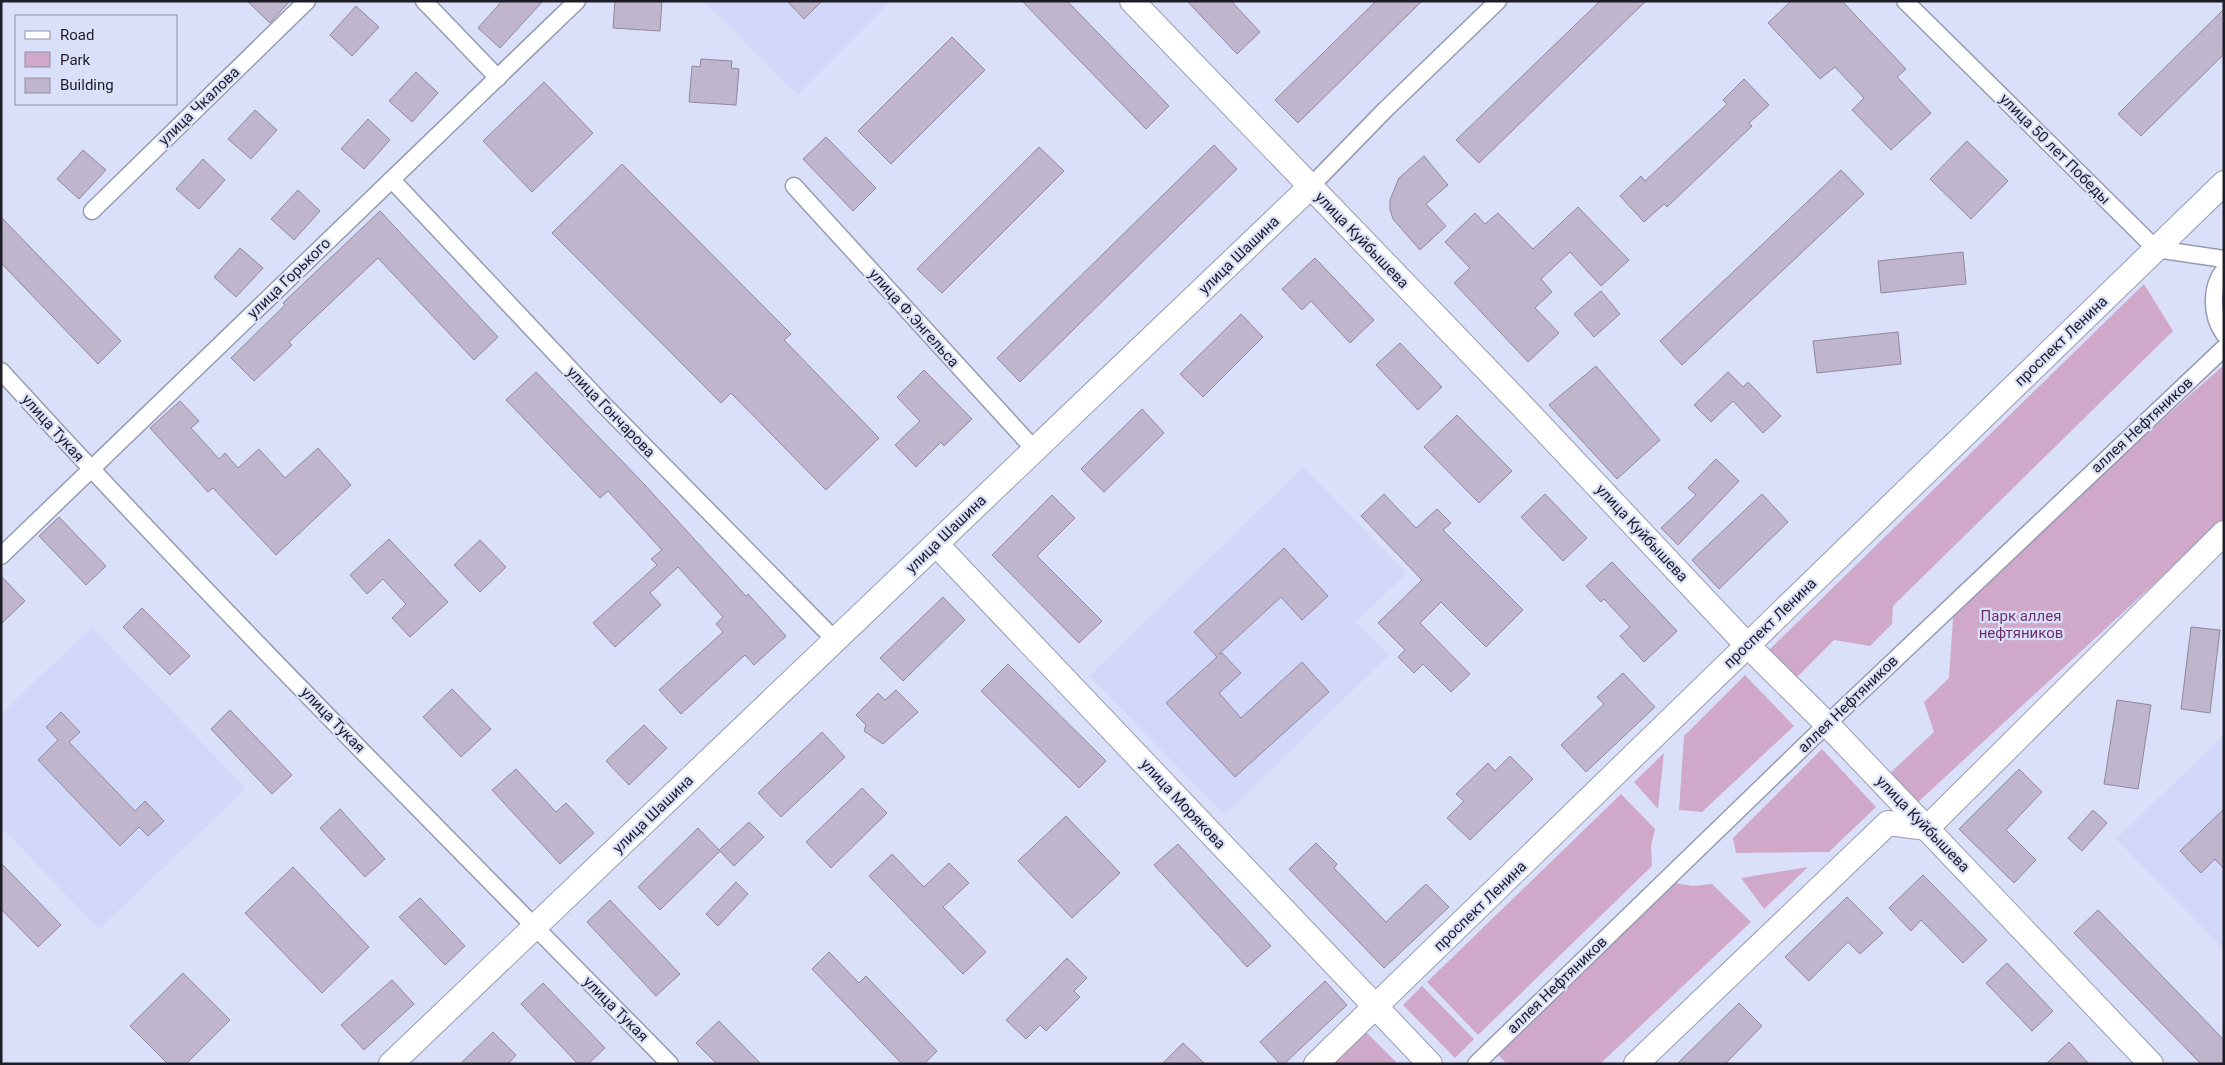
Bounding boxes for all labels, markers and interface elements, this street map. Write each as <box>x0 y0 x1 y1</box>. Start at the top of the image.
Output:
legend <box>15 15 178 105</box>
text: Road <box>60 26 94 44</box>
text: Park <box>60 51 91 69</box>
street label: улица Чкалова <box>155 63 243 149</box>
text: Building <box>60 76 114 94</box>
street label: улица 50 лет Победы <box>1996 90 2114 208</box>
street label: улица Куйбышева <box>1311 188 1413 292</box>
street label: улица Шашина <box>1195 212 1283 298</box>
street label: улица Горького <box>244 234 334 322</box>
street label: улица Ф.Энгельса <box>865 265 963 371</box>
street label: проспект Ленина <box>2011 292 2111 390</box>
street label: улица Гончарова <box>563 363 659 461</box>
street label: аллея Нефтяников <box>2088 373 2196 477</box>
street label: улица Тукая <box>18 391 88 465</box>
street label: улица Куйбышева <box>1592 481 1692 585</box>
street label: улица Шашина <box>902 491 990 577</box>
street label: проспект Ленина <box>1720 574 1820 672</box>
park label: Парк аллея нефтяников <box>1979 607 2063 642</box>
street label: аллея Нефтяников <box>1794 652 1902 756</box>
street label: улица Тукая <box>297 683 369 757</box>
street label: улица Морякова <box>1137 755 1229 853</box>
street label: улица Шашина <box>609 771 697 857</box>
street label: улица Куйбышева <box>1872 772 1974 876</box>
street label: проспект Ленина <box>1430 857 1530 955</box>
street label: аллея Нефтяников <box>1503 933 1611 1037</box>
street label: улица Тукая <box>580 973 652 1045</box>

